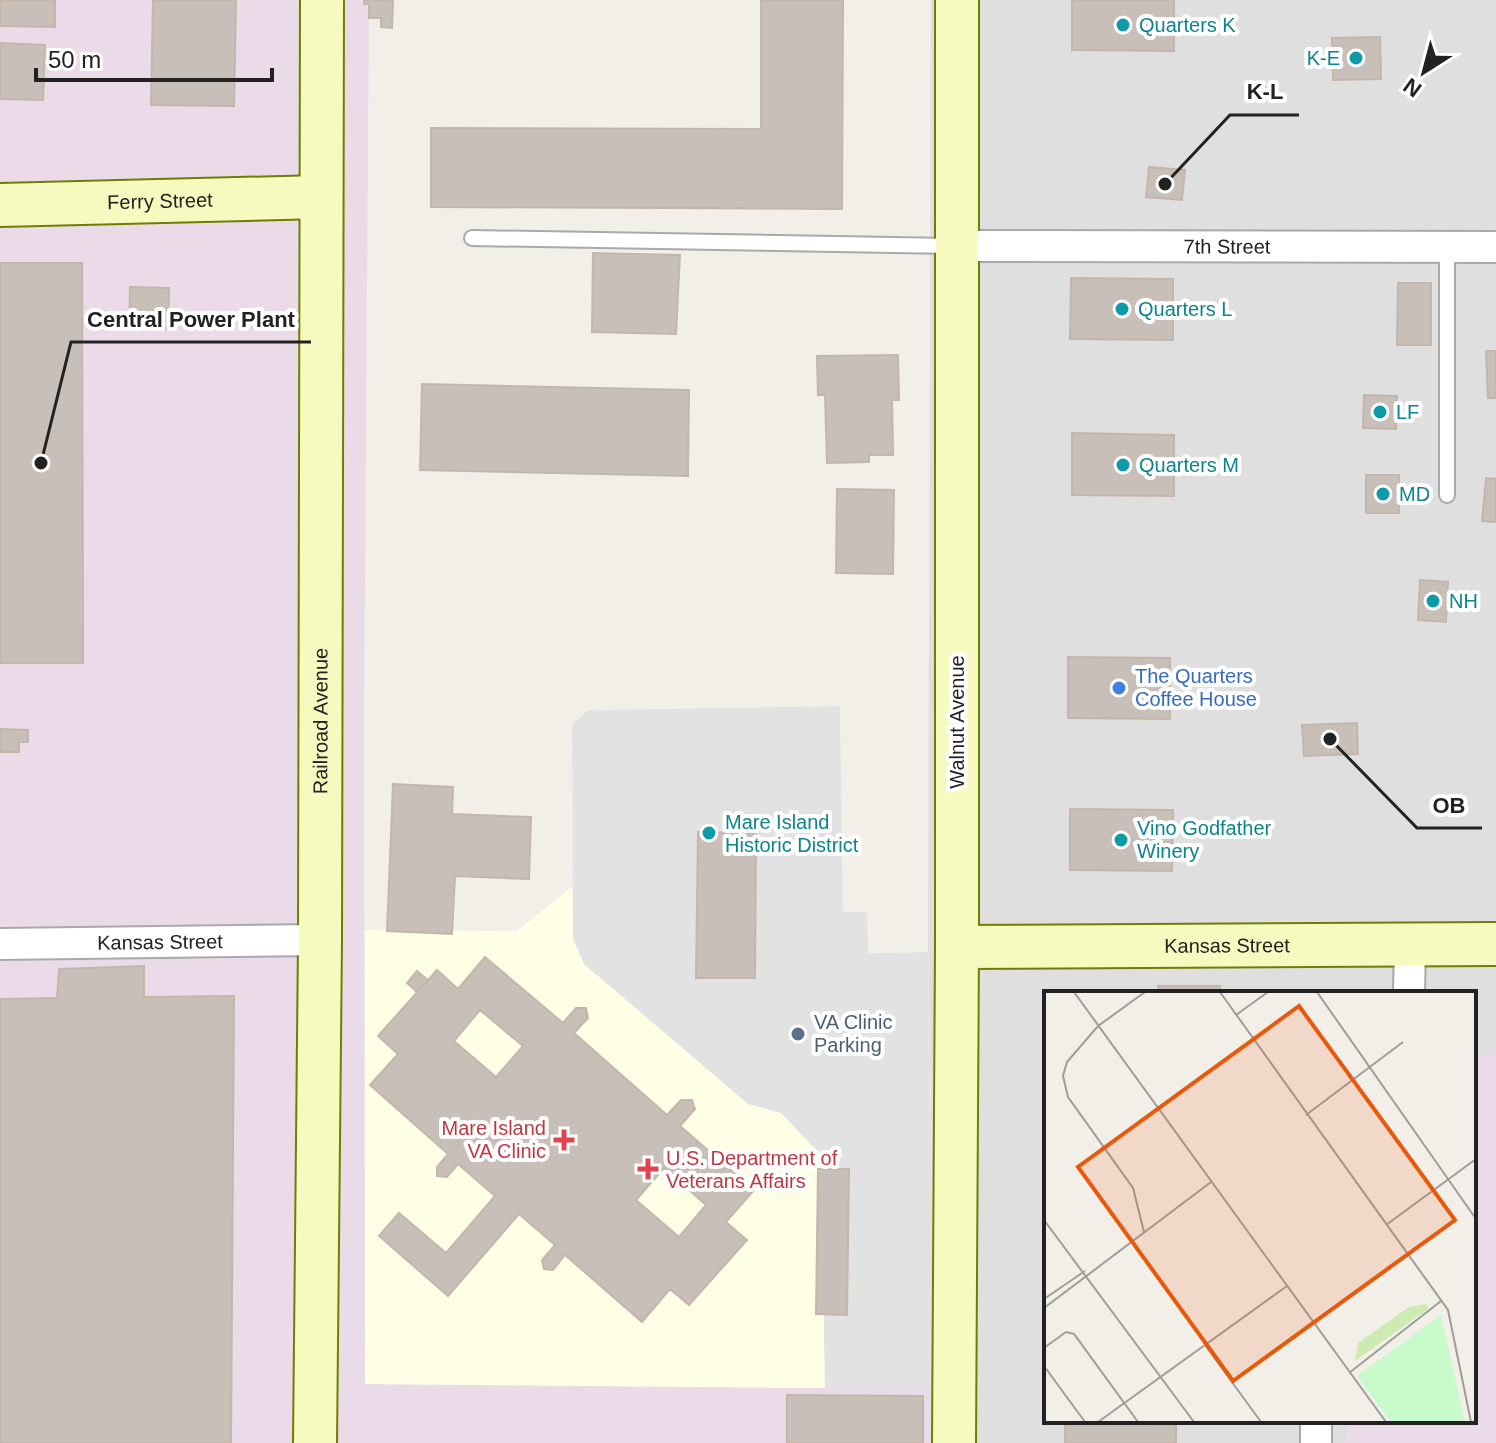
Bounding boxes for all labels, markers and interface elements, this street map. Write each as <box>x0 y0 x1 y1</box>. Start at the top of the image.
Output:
place label: Quarters K <box>1139 14 1236 36</box>
marker: Quarters K <box>1114 16 1132 34</box>
scale bar <box>36 32 272 82</box>
north arrow <box>1384 32 1464 112</box>
text: 50 m <box>48 46 101 73</box>
place label: K-E <box>1307 47 1340 69</box>
marker: K-E <box>1347 49 1365 67</box>
callout: K-L <box>1230 69 1299 115</box>
text: N <box>1399 73 1426 103</box>
text: K-L <box>1247 79 1283 104</box>
street label: Ferry Street <box>107 189 213 213</box>
street label: 7th Street <box>1184 235 1271 258</box>
callout: Central Power Plant <box>71 296 311 342</box>
place label: Quarters L <box>1138 298 1232 320</box>
marker: Quarters L <box>1113 300 1131 318</box>
text: Central Power Plant <box>87 307 296 332</box>
place label: LF <box>1396 401 1419 423</box>
marker: LF <box>1371 403 1389 421</box>
place label: Quarters M <box>1139 454 1239 476</box>
marker: Quarters M <box>1114 456 1132 474</box>
place label: MD <box>1399 483 1430 505</box>
marker: MD <box>1374 485 1392 503</box>
place label: NH <box>1449 590 1478 612</box>
marker: NH <box>1424 592 1442 610</box>
street label: Railroad Avenue <box>309 648 332 794</box>
street label: Walnut Avenue <box>946 655 968 789</box>
place label: The Quarters Coffee House <box>1135 665 1257 710</box>
marker: The Quarters Coffee House <box>1110 679 1128 697</box>
callout: OB <box>1417 782 1482 828</box>
text: OB <box>1433 793 1466 818</box>
place label: Mare Island Historic District <box>725 811 859 856</box>
place label: Vino Godfather Winery <box>1137 817 1272 862</box>
marker: Mare Island Historic District <box>700 824 718 842</box>
marker: Vino Godfather Winery <box>1112 831 1130 849</box>
street label: Kansas Street <box>97 930 223 954</box>
street label: Kansas Street <box>1164 934 1290 957</box>
inset map <box>1044 991 1476 1423</box>
place label: VA Clinic Parking <box>814 1011 893 1056</box>
marker: VA Clinic Parking <box>789 1025 807 1043</box>
place label: Mare Island VA Clinic <box>442 1117 546 1162</box>
marker: Mare Island VA Clinic <box>553 1129 575 1151</box>
place label: U.S. Department of Veterans Affairs <box>666 1147 838 1192</box>
marker: U.S. Department of Veterans Affairs <box>637 1158 659 1180</box>

